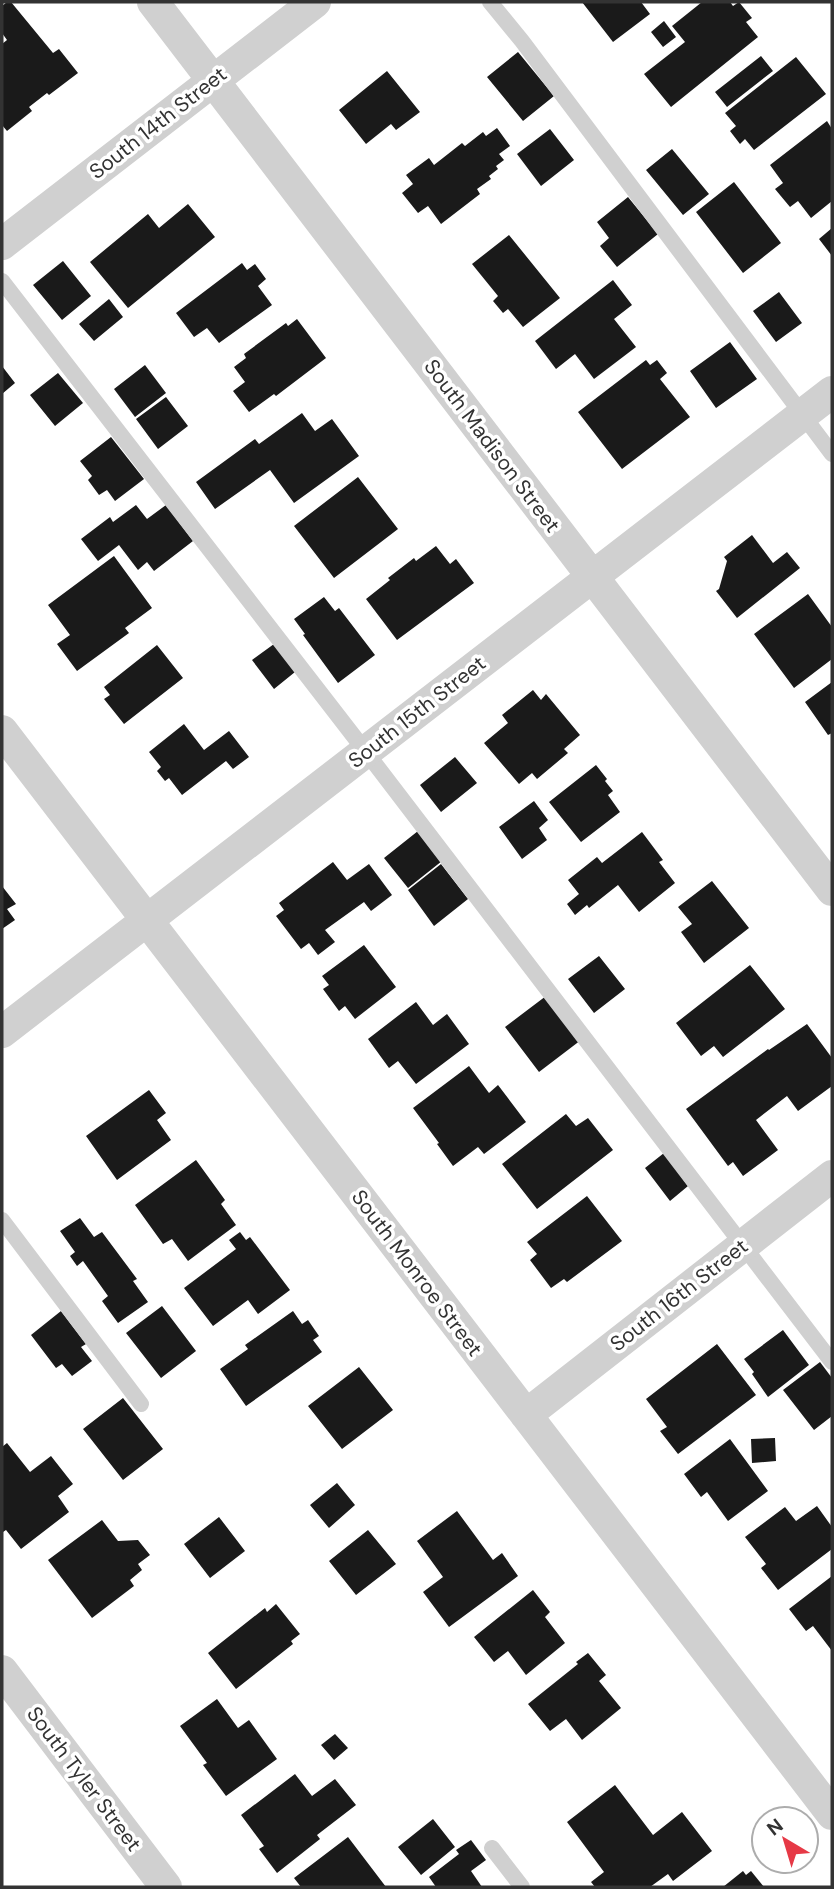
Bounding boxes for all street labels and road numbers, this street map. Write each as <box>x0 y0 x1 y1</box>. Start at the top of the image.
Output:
street label: South 14th Street <box>83 60 233 186</box>
street label: South Madison Street <box>418 354 566 538</box>
street label: South 15th Street <box>342 649 492 775</box>
street label: South Monroe Street <box>345 1184 489 1362</box>
street label: South 16th Street <box>604 1232 754 1358</box>
street label: South Tyler Street <box>20 1701 148 1857</box>

